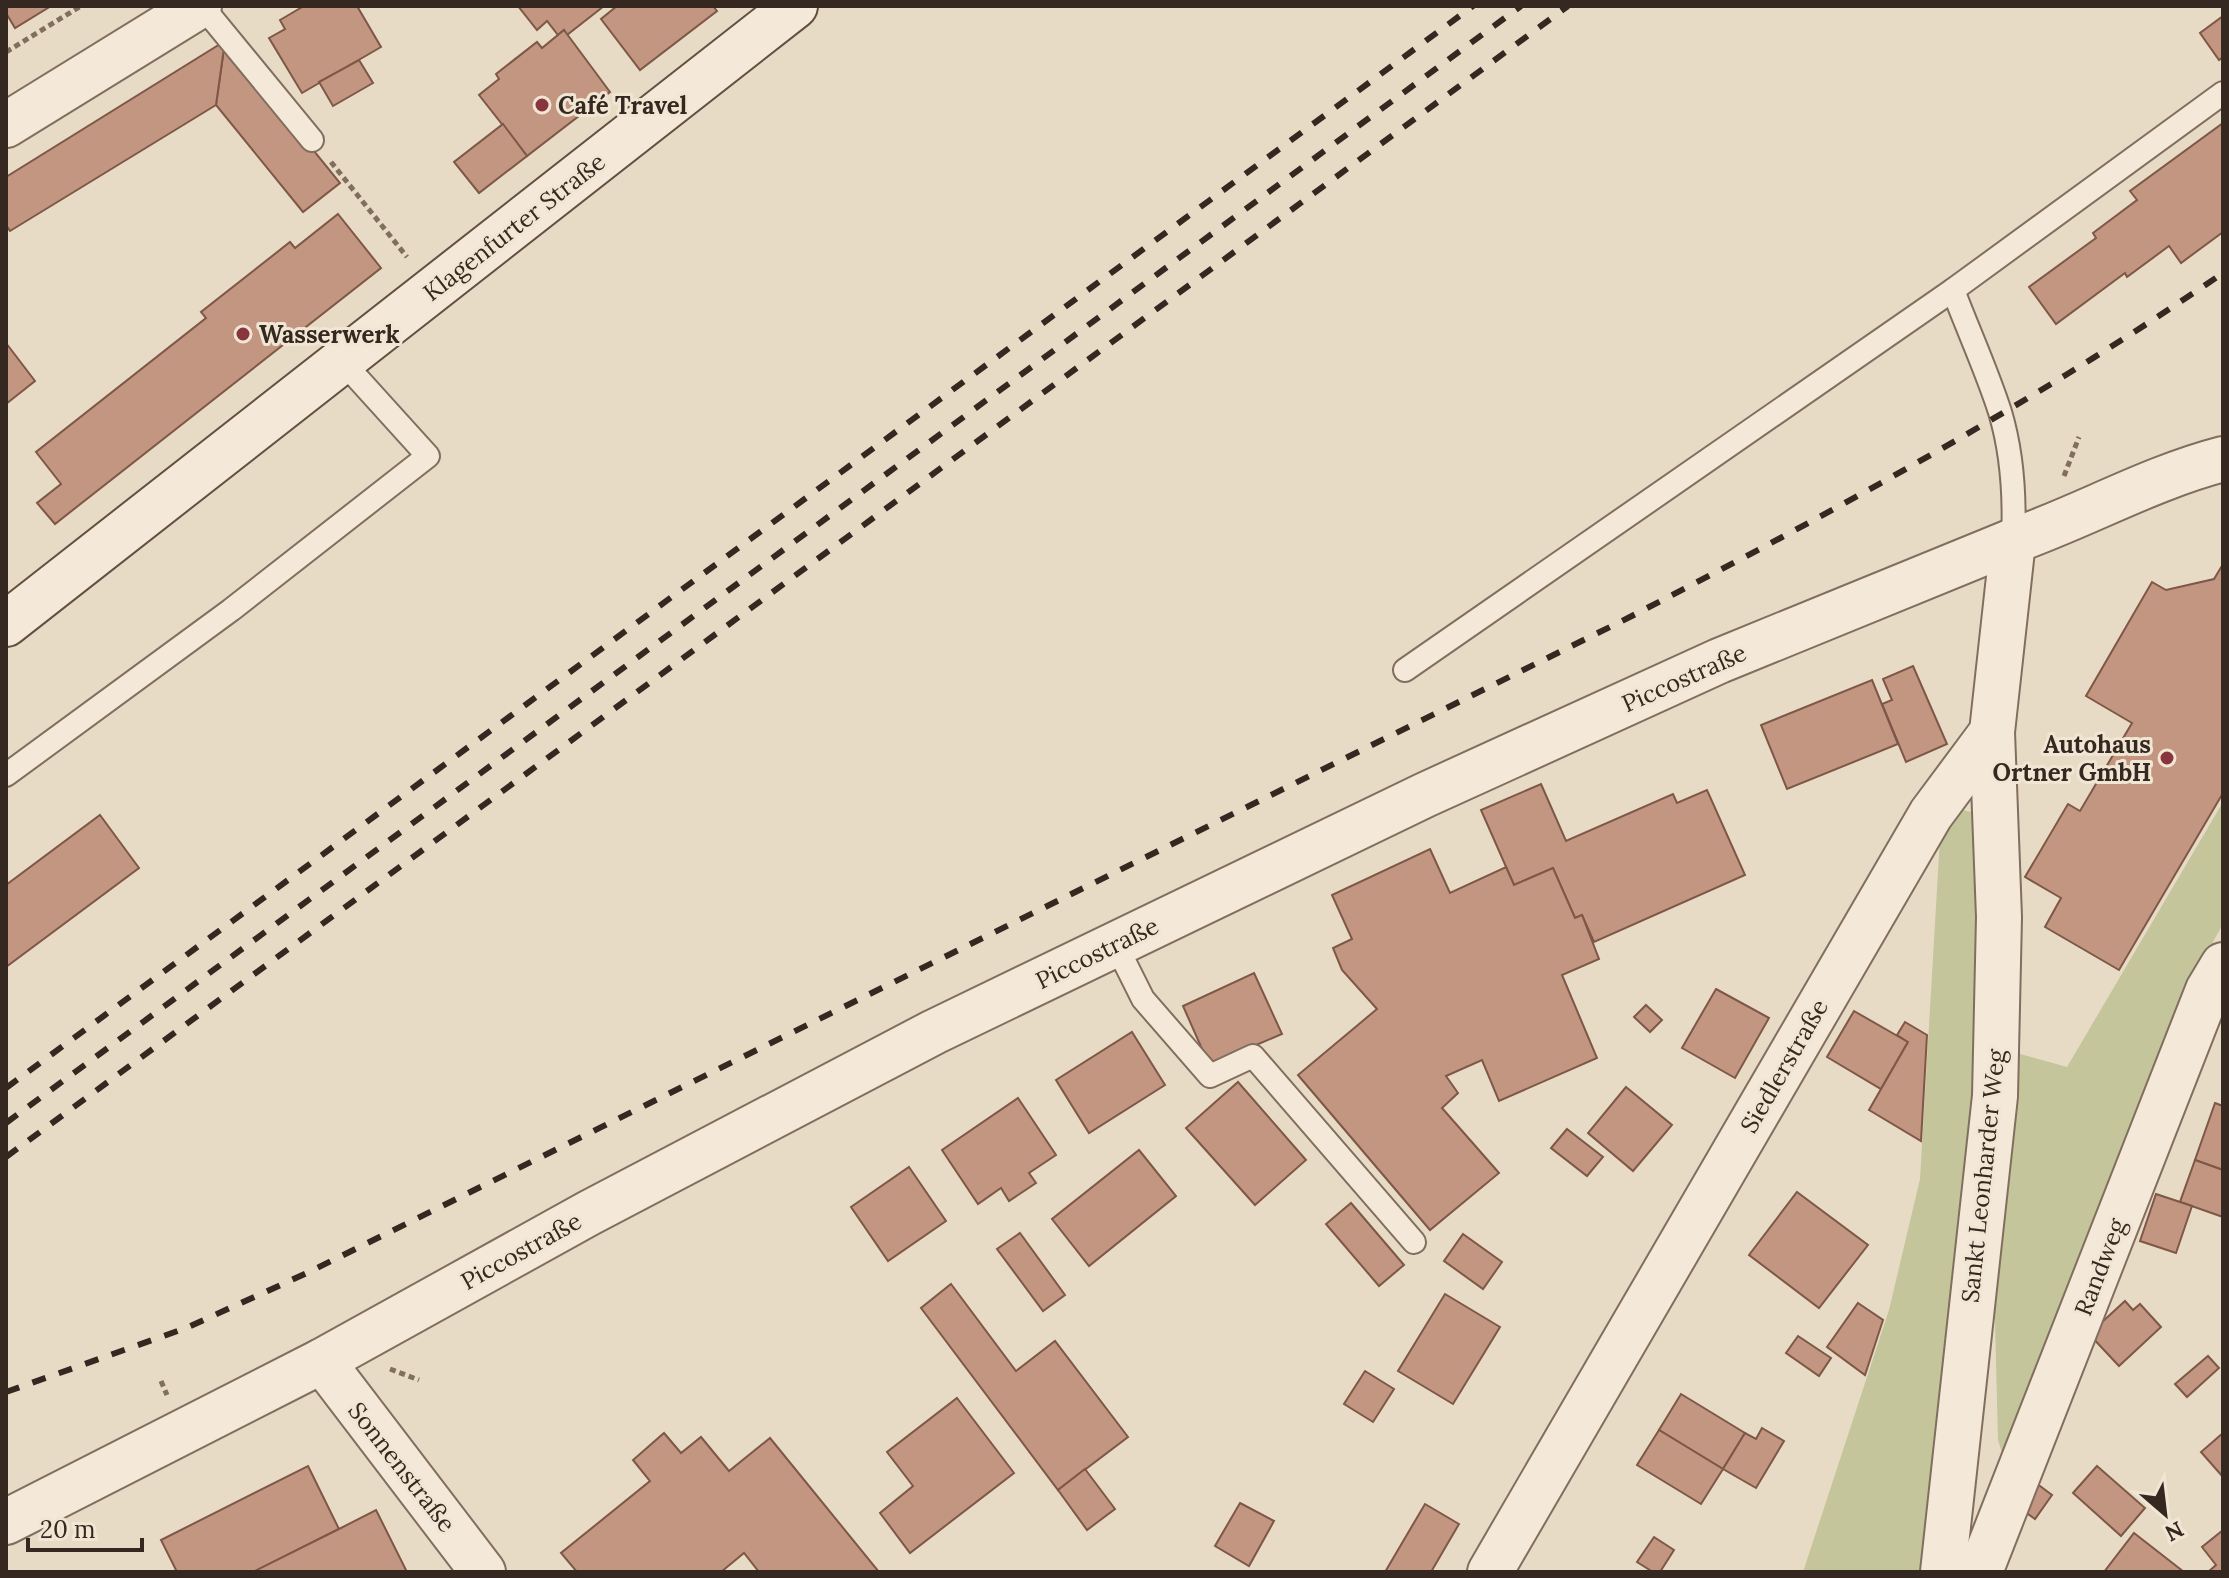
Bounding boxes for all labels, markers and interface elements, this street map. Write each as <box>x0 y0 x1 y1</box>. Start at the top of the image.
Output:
place label: Café Travel <box>558 90 687 121</box>
marker: Café Travel <box>533 96 551 114</box>
street label: Klagenfurter Straße <box>417 146 611 308</box>
place label: Wasserwerk <box>259 319 400 350</box>
marker: Wasserwerk <box>234 325 252 343</box>
street label: Piccostraße <box>1617 637 1751 719</box>
place label: Autohaus Ortner GmbH <box>1993 729 2151 788</box>
marker: Autohaus Ortner GmbH <box>2158 749 2176 767</box>
street label: Piccostraße <box>1030 910 1164 996</box>
street label: Siedlerstraße <box>1733 993 1835 1139</box>
street label: Sankt Leonharder Weg <box>1954 1047 2012 1304</box>
street label: Piccostraße <box>455 1205 587 1297</box>
street label: Randweg <box>2067 1213 2133 1320</box>
street label: Sonnenstraße <box>342 1396 462 1538</box>
north arrow <box>2125 1474 2205 1554</box>
scale bar <box>28 1502 142 1552</box>
text: 20 m <box>40 1514 96 1545</box>
text: N <box>2160 1515 2188 1548</box>

